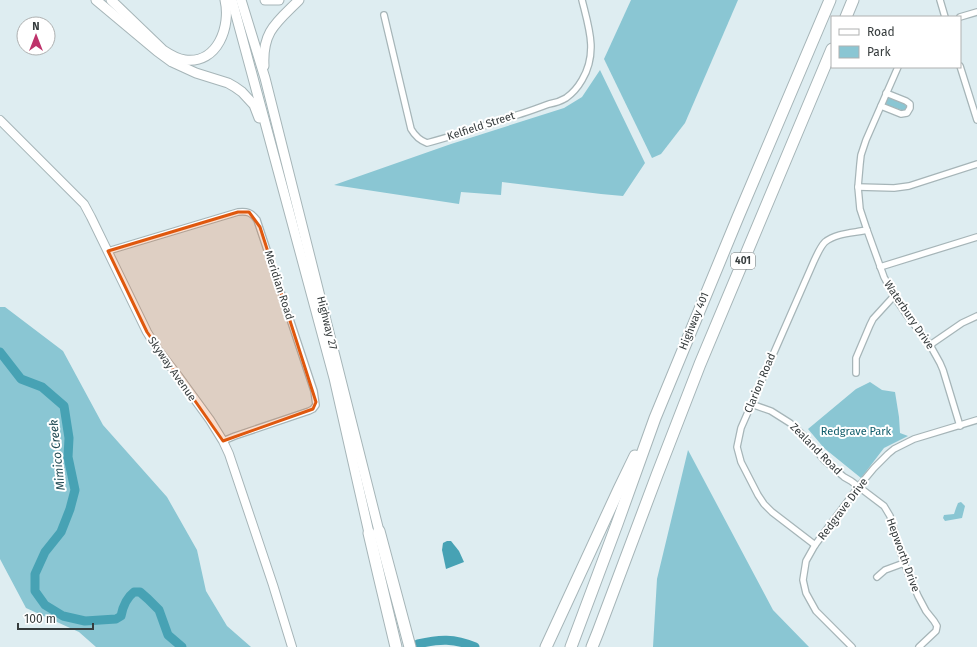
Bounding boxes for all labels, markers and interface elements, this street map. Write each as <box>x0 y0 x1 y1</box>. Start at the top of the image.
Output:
north arrow <box>16 16 56 56</box>
legend <box>831 16 961 68</box>
text: N <box>32 20 40 33</box>
text: Road <box>867 25 895 39</box>
text: Park <box>867 45 891 59</box>
street label: Kelfield Street <box>446 109 516 143</box>
street label: Meridian Road <box>262 249 296 321</box>
road number: 401 <box>731 253 755 269</box>
street label: Waterbury Drive <box>881 278 937 352</box>
street label: Highway 401 <box>677 290 711 352</box>
street label: Highway 27 <box>314 295 340 351</box>
street label: Skyway Avenue <box>145 334 199 404</box>
street label: Clarion Road <box>742 351 778 415</box>
water label: Mimico Creek <box>46 418 68 491</box>
street label: Zealand Road <box>787 420 845 478</box>
park label: Redgrave Park <box>821 425 892 438</box>
street label: Redgrave Drive <box>815 475 871 543</box>
street label: Hepworth Drive <box>884 516 922 594</box>
scale bar <box>18 605 93 631</box>
text: 100 m <box>24 612 56 626</box>

